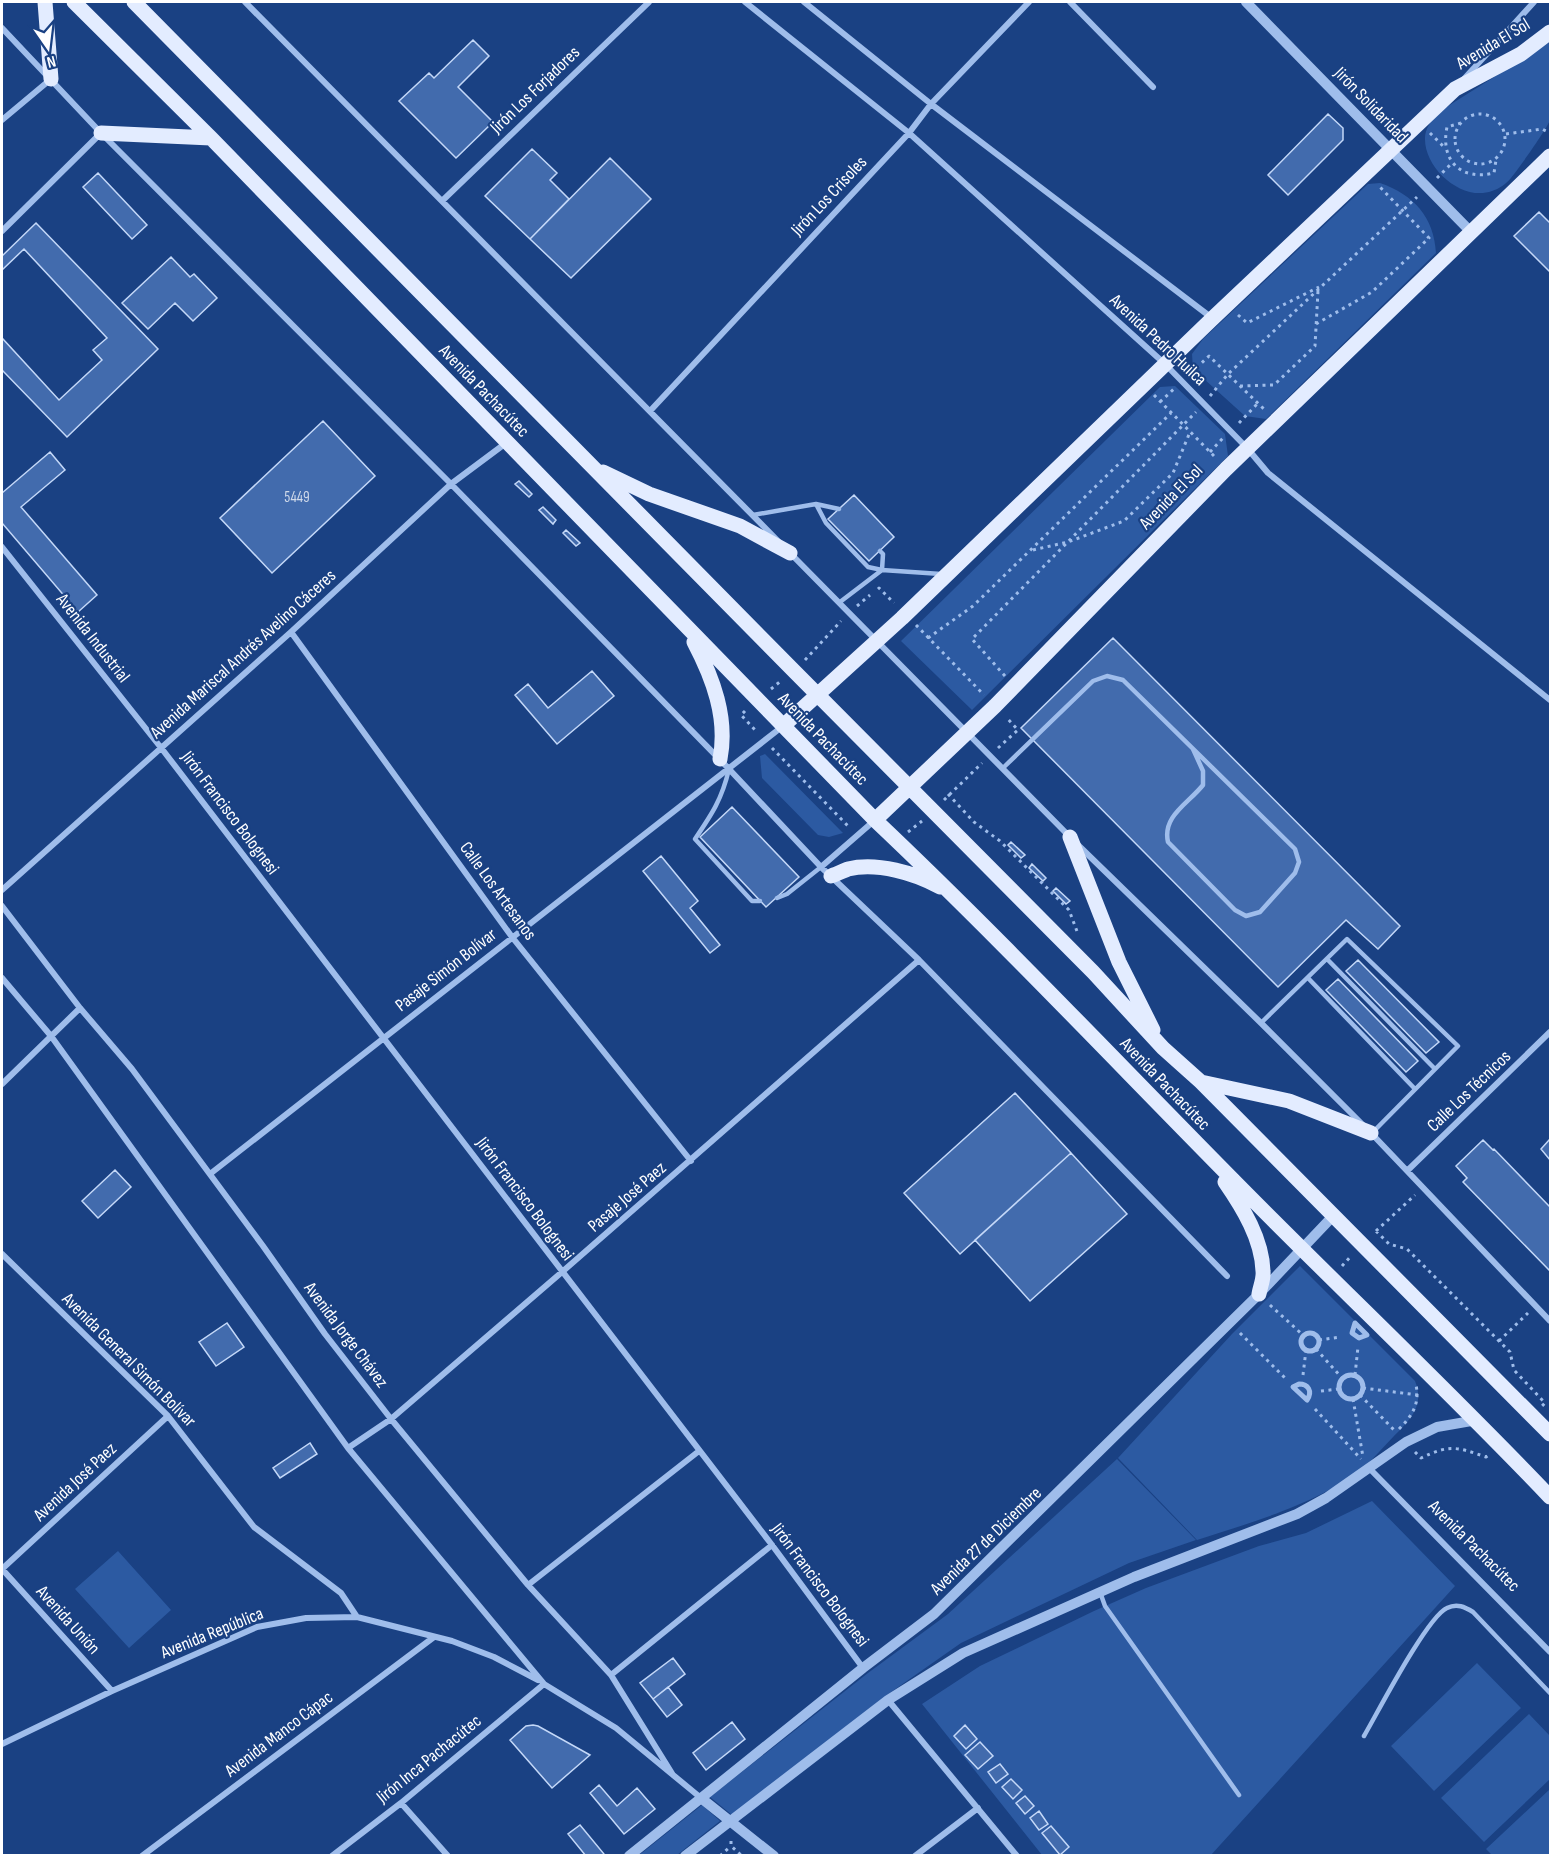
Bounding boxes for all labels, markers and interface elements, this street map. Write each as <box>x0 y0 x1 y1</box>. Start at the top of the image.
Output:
street label: Avenida El Sol <box>1452 14 1534 75</box>
north arrow <box>18 18 78 78</box>
street label: Jirón Los Forjadores <box>485 42 584 139</box>
text: N <box>45 51 58 71</box>
street label: Jirón Solidaridad <box>1329 62 1412 147</box>
street label: Jirón Los Crisoles <box>786 152 871 241</box>
street label: Avenida Pedro Huilca <box>1105 289 1211 390</box>
street label: Avenida Pachacútec <box>434 340 533 442</box>
street label: Avenida El Sol <box>1134 460 1207 535</box>
house number: 5449 <box>284 488 310 507</box>
street label: Avenida Mariscal Andrés Avelino Cáceres <box>145 565 340 744</box>
street label: Avenida Industrial <box>51 589 134 687</box>
street label: Avenida Pachacútec <box>773 688 872 790</box>
street label: Jirón Francisco Bolognesi <box>176 746 283 879</box>
street label: Calle Los Artesanos <box>455 838 541 944</box>
street label: Pasaje Simón Bolívar <box>391 924 501 1016</box>
street label: Avenida Pachacútec <box>1115 1033 1214 1135</box>
street label: Calle Los Técnicos <box>1423 1046 1515 1136</box>
street label: Jirón Francisco Bolognesi <box>471 1132 578 1265</box>
street label: Pasaje José Paez <box>584 1157 671 1237</box>
street label: Avenida Jorge Chávez <box>299 1277 393 1392</box>
street label: Avenida General Simón Bolívar <box>57 1288 200 1431</box>
street label: Avenida José Paez <box>28 1438 121 1526</box>
street label: Avenida 27 de Diciembre <box>925 1483 1046 1600</box>
street label: Avenida Pachacútec <box>1423 1495 1524 1596</box>
street label: Jirón Francisco Bolognesi <box>766 1518 873 1651</box>
street label: Avenida Unión <box>31 1581 104 1659</box>
street label: Avenida República <box>157 1603 266 1663</box>
street label: Avenida Manco Cápac <box>220 1687 337 1782</box>
street label: Jirón Inca Pachacútec <box>372 1710 486 1808</box>

